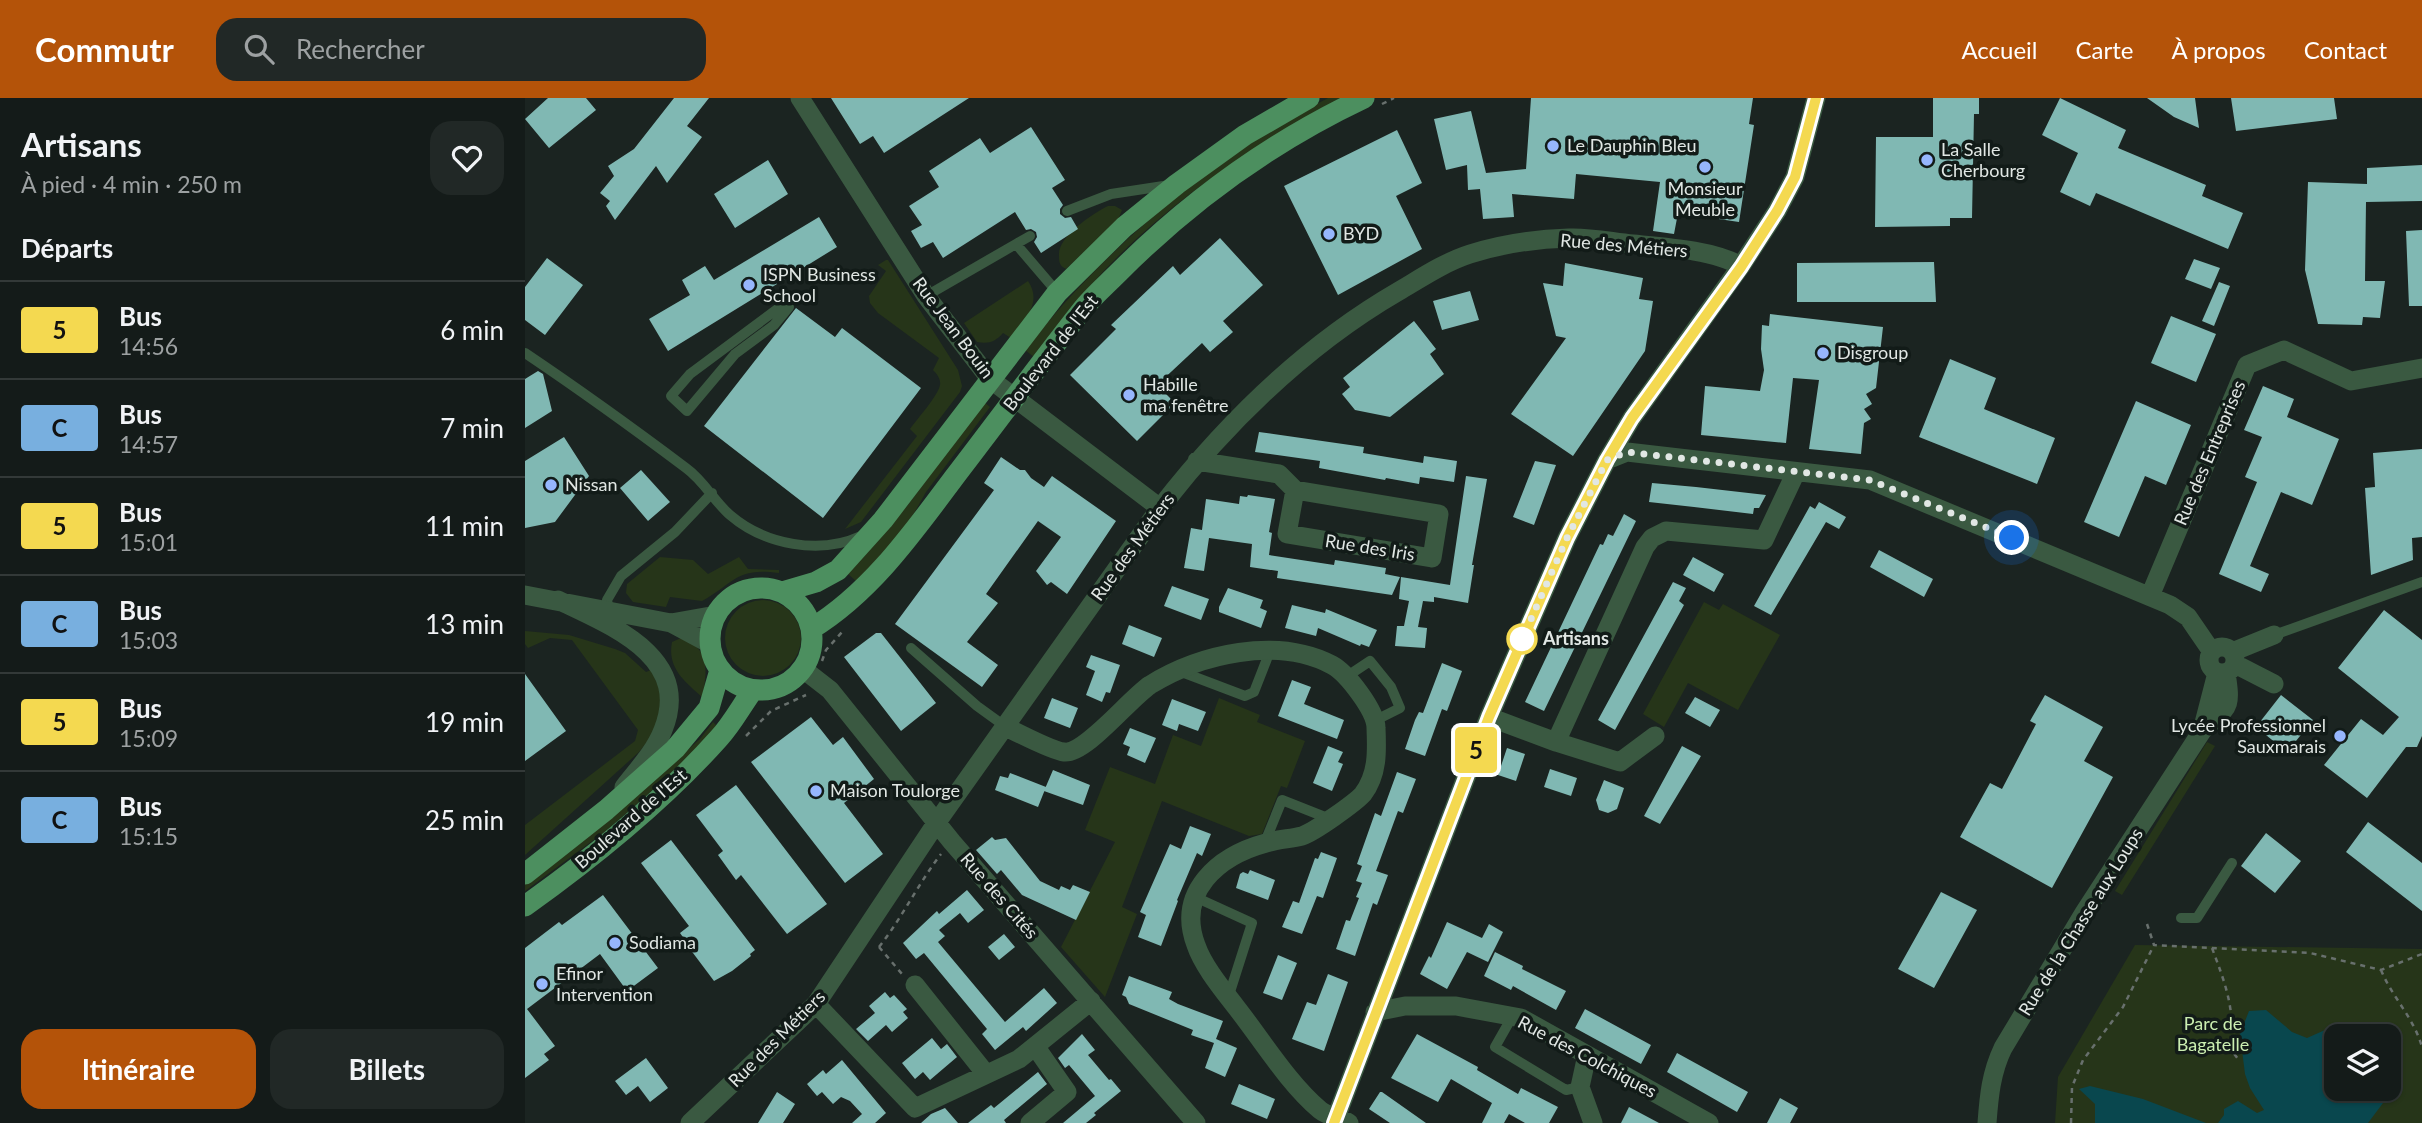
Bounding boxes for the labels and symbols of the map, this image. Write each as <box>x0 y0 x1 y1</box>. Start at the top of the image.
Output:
place label: Le Dauphin Bleu <box>1567 134 1696 156</box>
marker: Le Dauphin Bleu <box>1545 138 1561 154</box>
place label: La Salle Cherbourg <box>1941 138 2025 181</box>
marker: La Salle Cherbourg <box>1919 152 1935 168</box>
marker: Monsieur Meuble <box>1697 159 1713 175</box>
place label: Monsieur Meuble <box>1668 177 1743 220</box>
place label: BYD <box>1343 222 1379 244</box>
marker: BYD <box>1321 226 1337 242</box>
street label: Rue des Métiers <box>1559 228 1689 262</box>
place label: ISPN Business School <box>763 263 876 306</box>
street label: Rue Jean Bouin <box>909 272 999 382</box>
marker: ISPN Business School <box>741 277 757 293</box>
street label: Boulevard de l'Est <box>998 290 1103 415</box>
place label: Disgroup <box>1837 341 1908 363</box>
marker: Disgroup <box>1815 345 1831 361</box>
place label: Habille ma fenêtre <box>1143 373 1229 416</box>
street label: Rue des Entreprises <box>2169 377 2250 528</box>
marker: Habille ma fenêtre <box>1121 387 1137 403</box>
place label: Nissan <box>565 473 618 495</box>
marker: Nissan <box>543 477 559 493</box>
street label: Rue des Métiers <box>1086 488 1179 605</box>
your location <box>1994 520 2029 555</box>
street label: Rue des Iris <box>1324 529 1417 565</box>
marker: Artisans <box>1507 624 1537 654</box>
place label: Artisans <box>1542 627 1609 649</box>
place label: Lycée Professionnel Sauxmarais <box>2171 714 2326 757</box>
line badge: 5 <box>1453 727 1499 773</box>
marker: Lycée Professionnel Sauxmarais <box>2332 728 2348 744</box>
street label: Boulevard de l'Est <box>570 763 691 873</box>
place label: Maison Toulorge <box>830 779 960 801</box>
marker: Maison Toulorge <box>808 783 824 799</box>
street label: Rue de la Chasse aux Loups <box>2013 823 2147 1019</box>
street label: Rue des Cités <box>956 848 1043 943</box>
place label: Sodiama <box>629 931 696 953</box>
marker: Sodiama <box>607 935 623 951</box>
place label: Efinor Intervention <box>556 962 653 1005</box>
marker: Efinor Intervention <box>534 976 550 992</box>
street label: Rue des Métiers <box>723 985 829 1091</box>
street label: Rue des Colchiques <box>1514 1010 1661 1102</box>
park label: Parc de Bagatelle <box>2177 1012 2249 1055</box>

